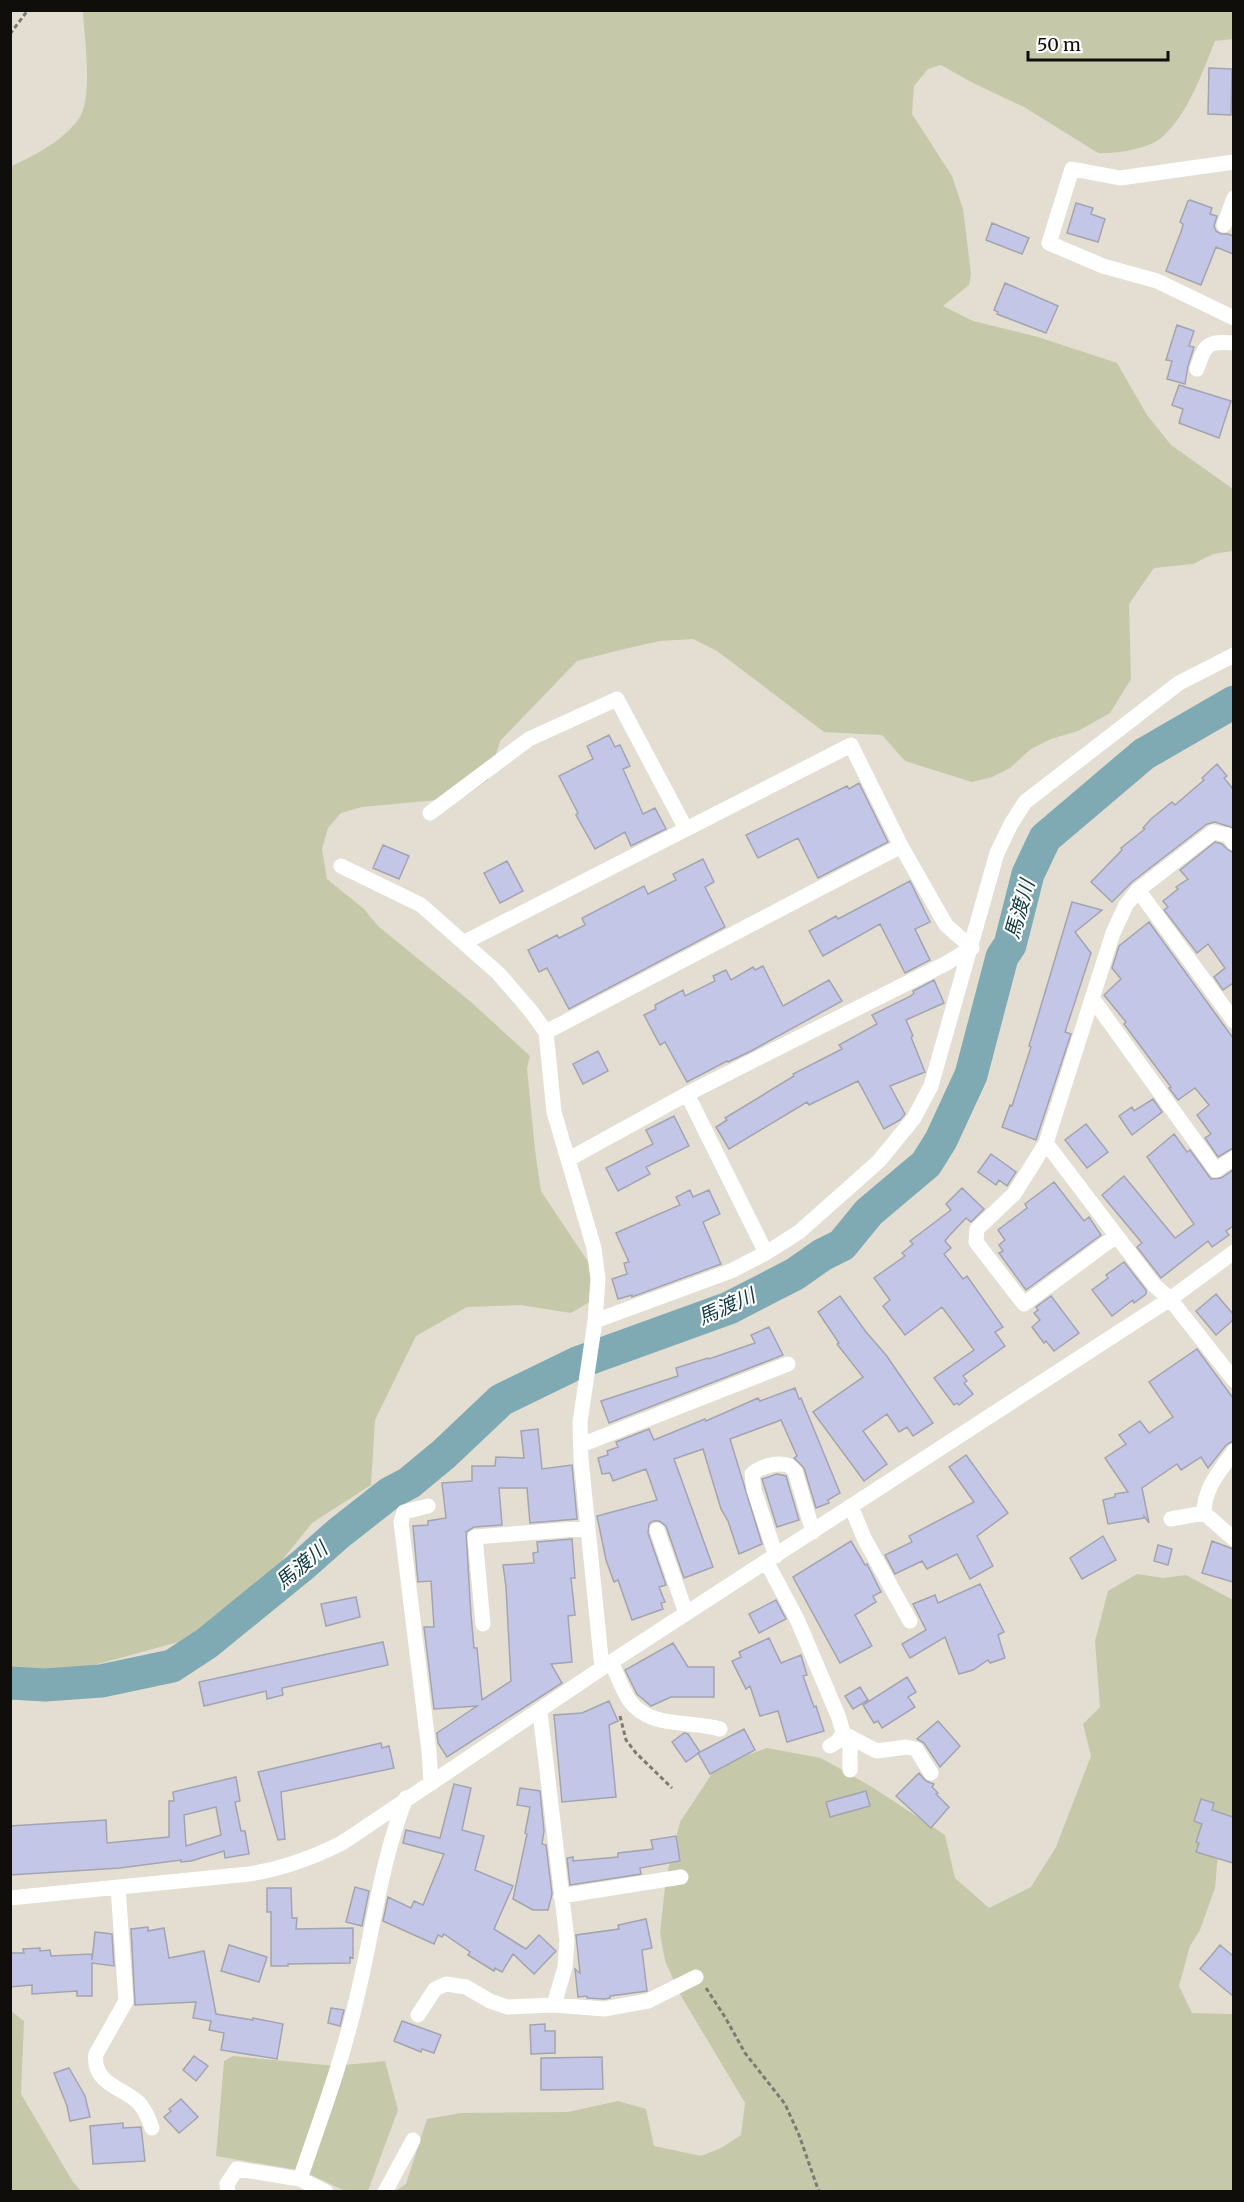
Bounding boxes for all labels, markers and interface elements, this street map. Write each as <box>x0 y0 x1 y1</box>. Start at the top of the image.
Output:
scale bar <box>1028 24 1168 62</box>
text: 50 m <box>1037 33 1081 56</box>
water label: 馬渡川 <box>999 875 1040 941</box>
water label: 馬渡川 <box>694 1282 760 1330</box>
water label: 馬渡川 <box>270 1535 334 1594</box>

